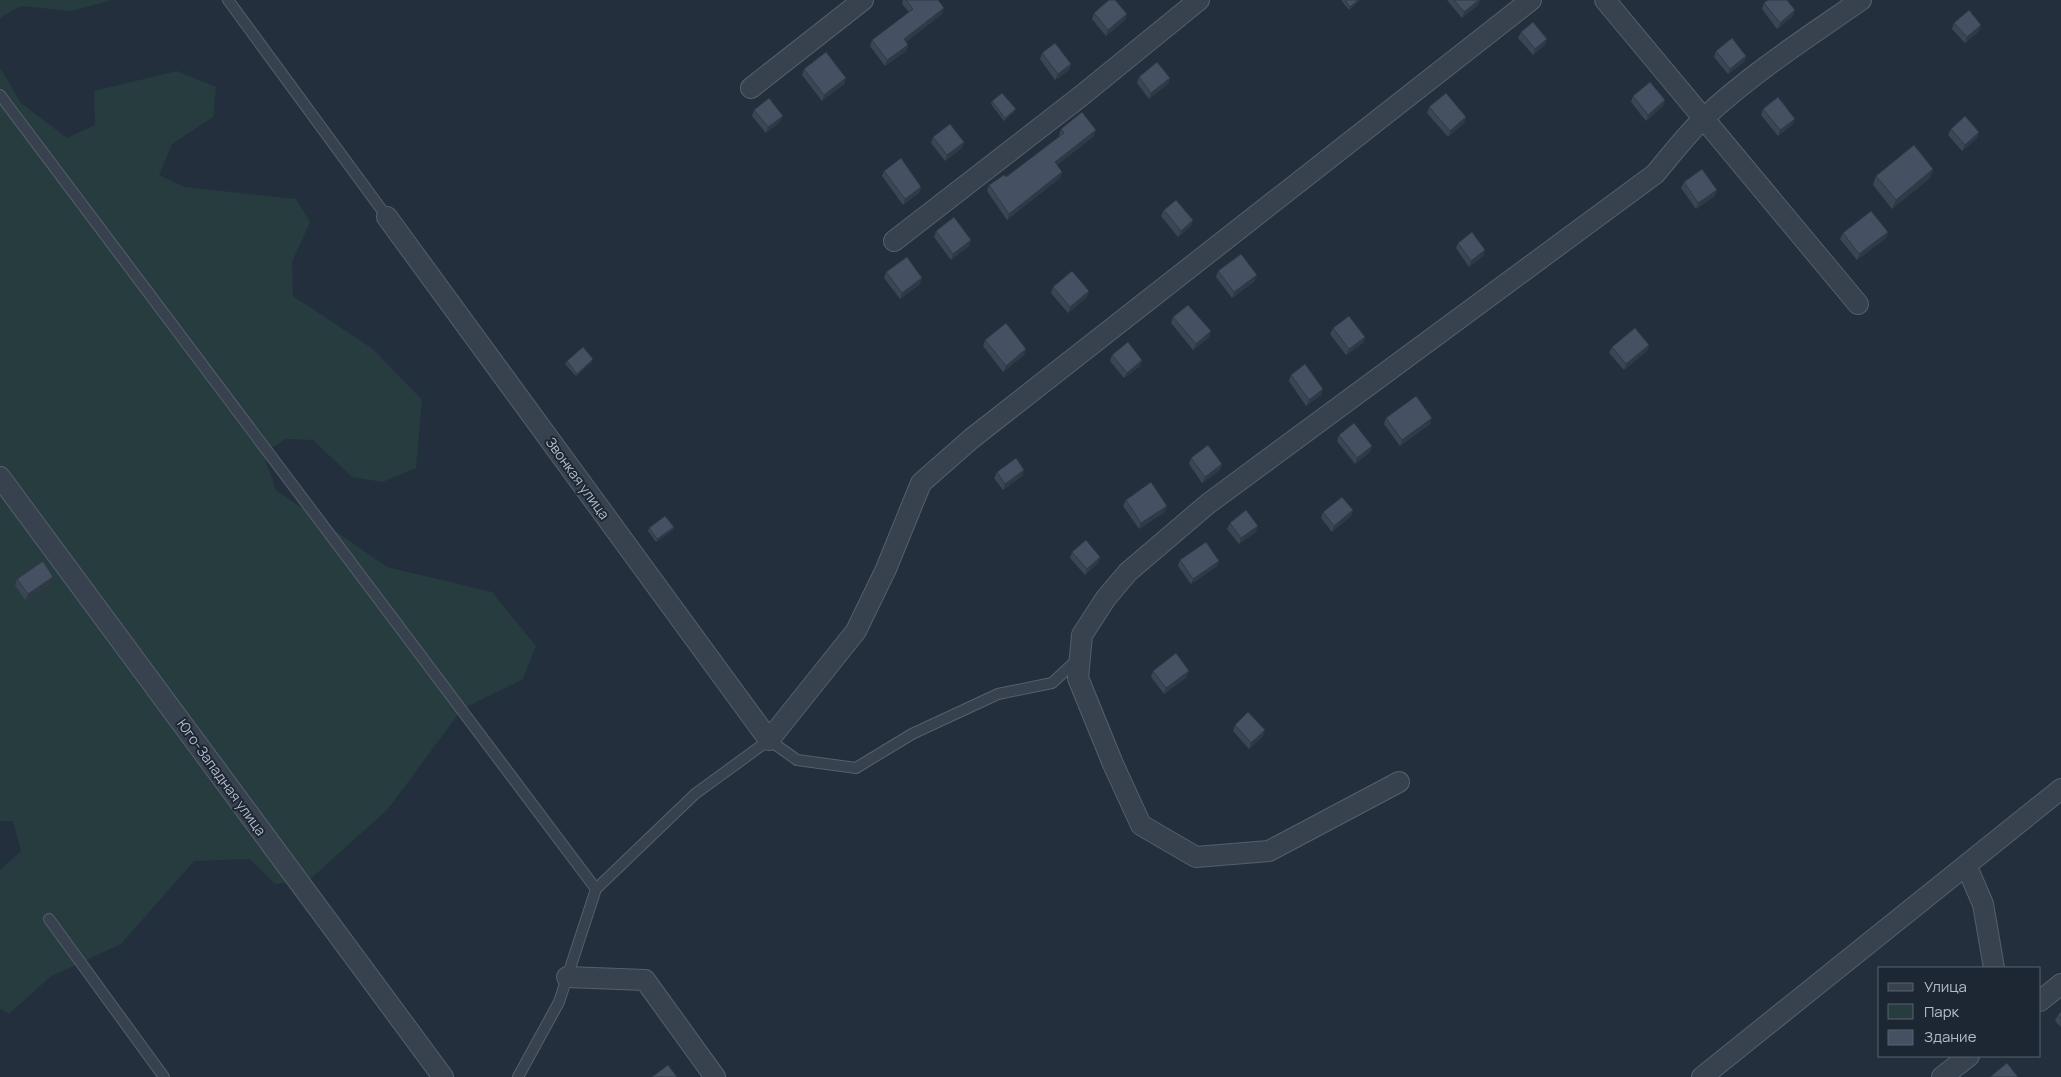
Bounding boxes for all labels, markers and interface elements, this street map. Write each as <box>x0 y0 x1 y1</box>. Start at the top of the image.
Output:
street label: Звонкая улица <box>542 433 614 523</box>
street label: Юго-Западная улица <box>173 715 271 839</box>
legend <box>1878 967 2041 1057</box>
text: Улица <box>1924 976 1967 997</box>
text: Парк <box>1924 1001 1960 1022</box>
text: Здание <box>1924 1026 1977 1047</box>

